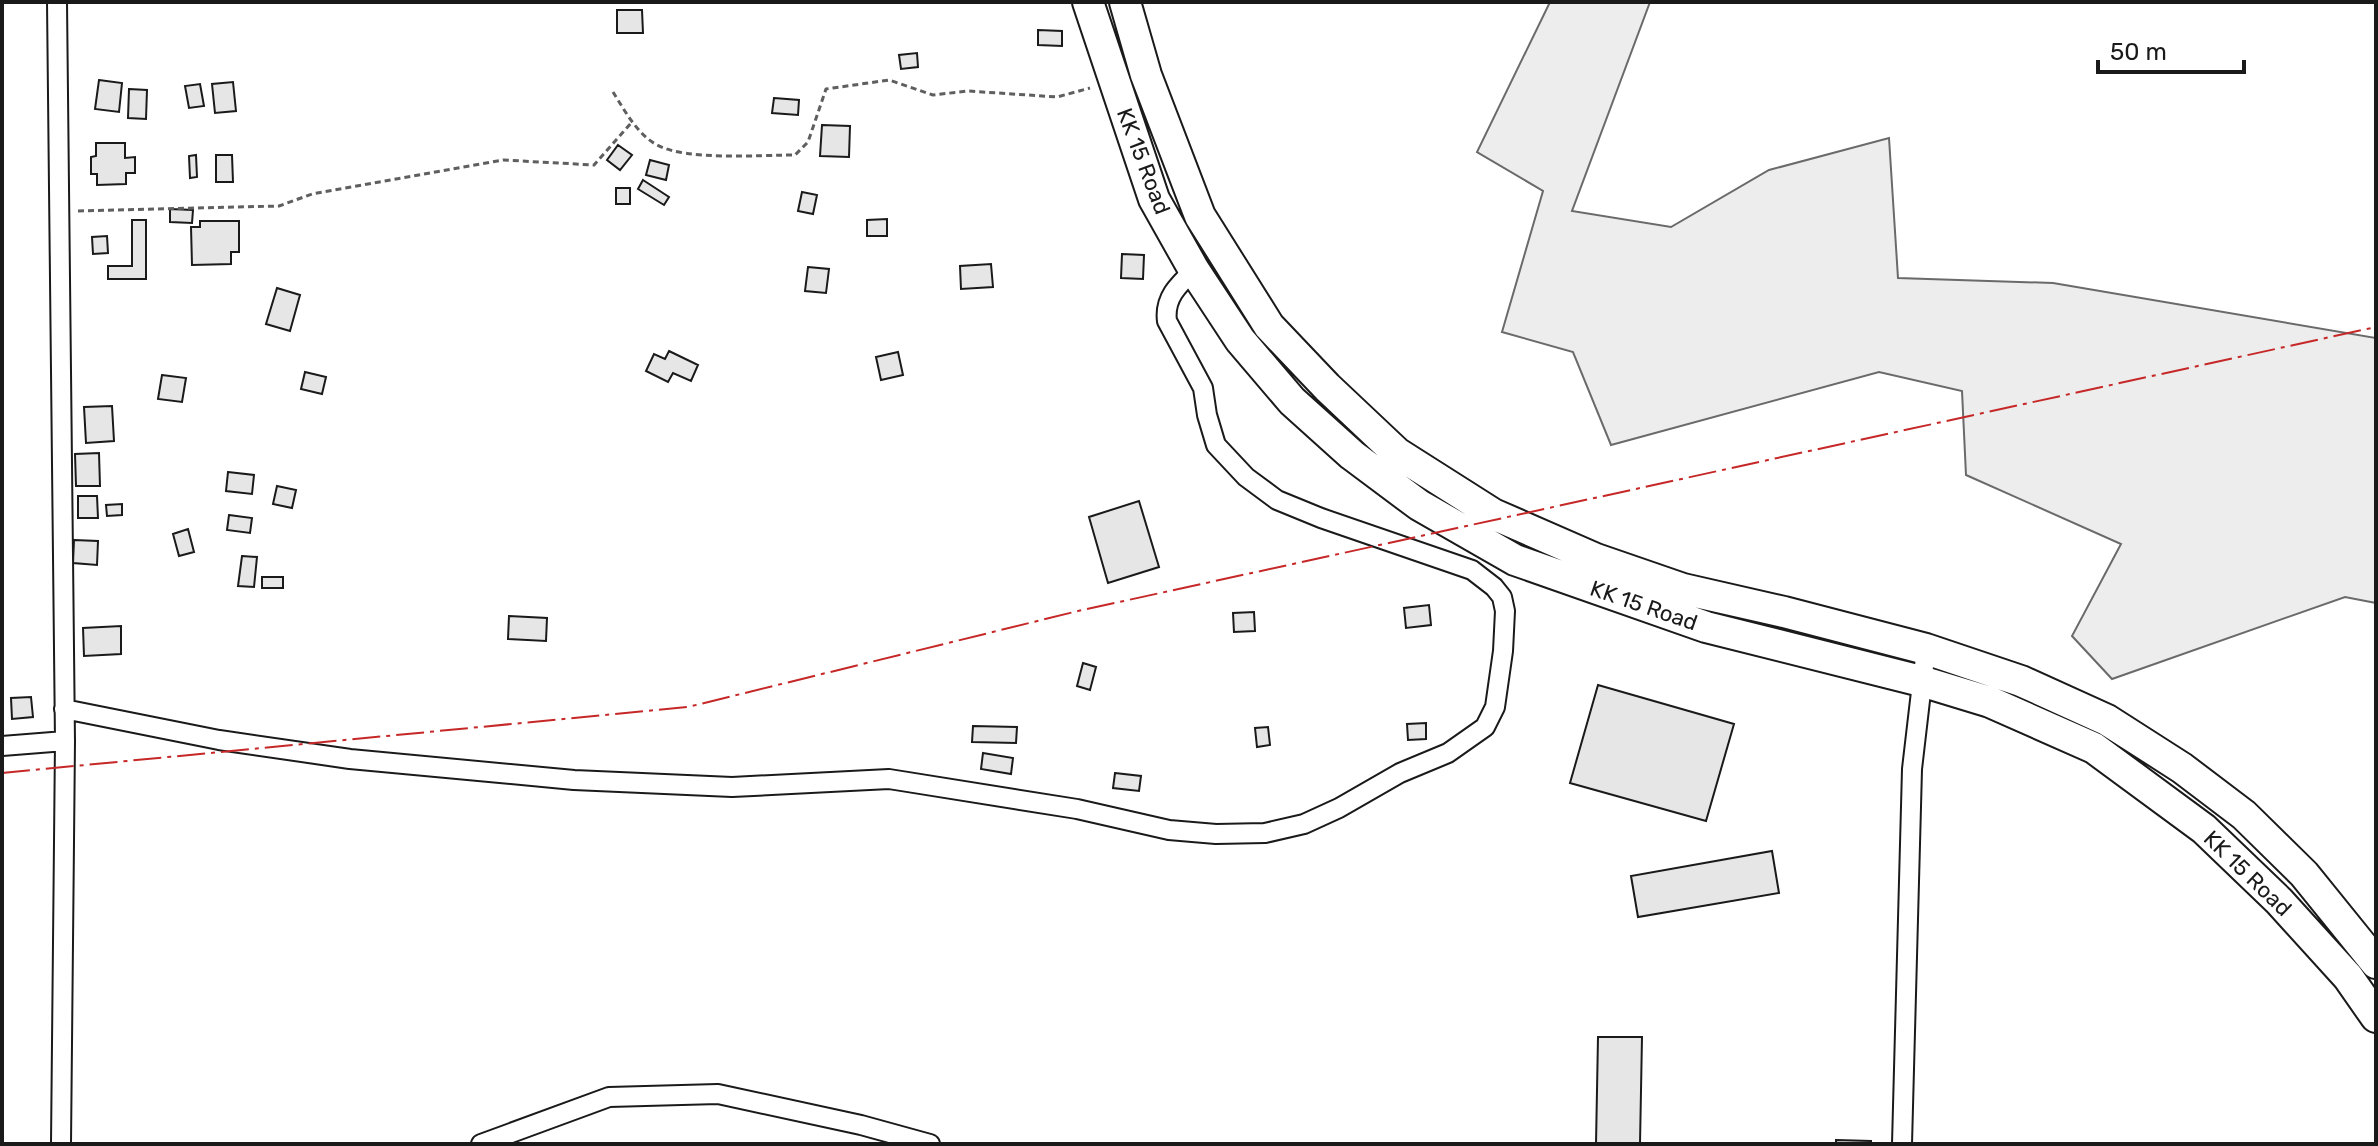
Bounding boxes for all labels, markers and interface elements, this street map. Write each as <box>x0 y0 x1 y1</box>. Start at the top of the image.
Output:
scale bar <box>2098 24 2244 74</box>
text: 50 m <box>2110 38 2167 66</box>
street label: KK 15 Road <box>1111 104 1176 218</box>
street label: KK 15 Road <box>1587 575 1701 636</box>
street label: KK 15 Road <box>2198 825 2297 922</box>

